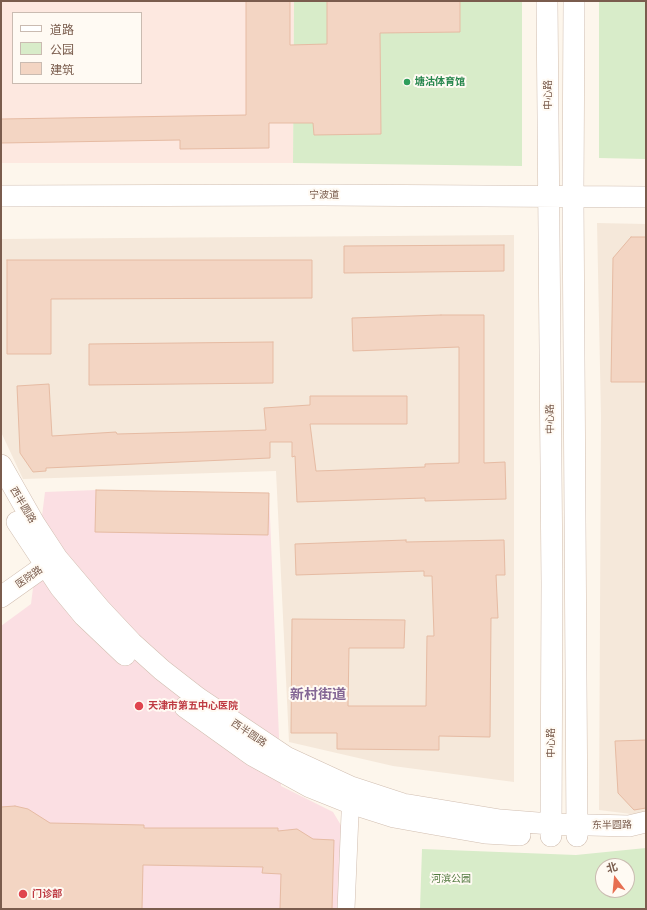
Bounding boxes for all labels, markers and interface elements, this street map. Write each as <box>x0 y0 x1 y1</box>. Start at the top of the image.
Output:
legend <box>12 12 142 84</box>
text: 道路 <box>50 22 74 37</box>
text: 公园 <box>50 42 74 57</box>
text: 建筑 <box>50 62 74 77</box>
place label: 塘沽体育馆 <box>415 76 465 88</box>
marker: 塘沽体育馆 <box>402 77 412 87</box>
street label: 中心路 <box>542 80 554 110</box>
street label: 宁波道 <box>309 189 339 201</box>
street label: 中心路 <box>544 404 556 434</box>
street label: 西半圆路 <box>8 485 38 525</box>
street label: 医院路 <box>13 563 45 591</box>
district label: 新村街道 <box>290 686 346 702</box>
marker: 天津市第五中心医院 <box>133 700 145 712</box>
place label: 天津市第五中心医院 <box>148 700 238 712</box>
street label: 西半圆路 <box>229 717 269 749</box>
street label: 中心路 <box>545 728 557 758</box>
street label: 东半圆路 <box>592 819 632 831</box>
north arrow <box>595 858 635 898</box>
text: 北 <box>605 859 619 875</box>
park label: 河滨公园 <box>431 873 471 885</box>
marker: 门诊部 <box>17 888 29 900</box>
place label: 门诊部 <box>32 888 62 900</box>

